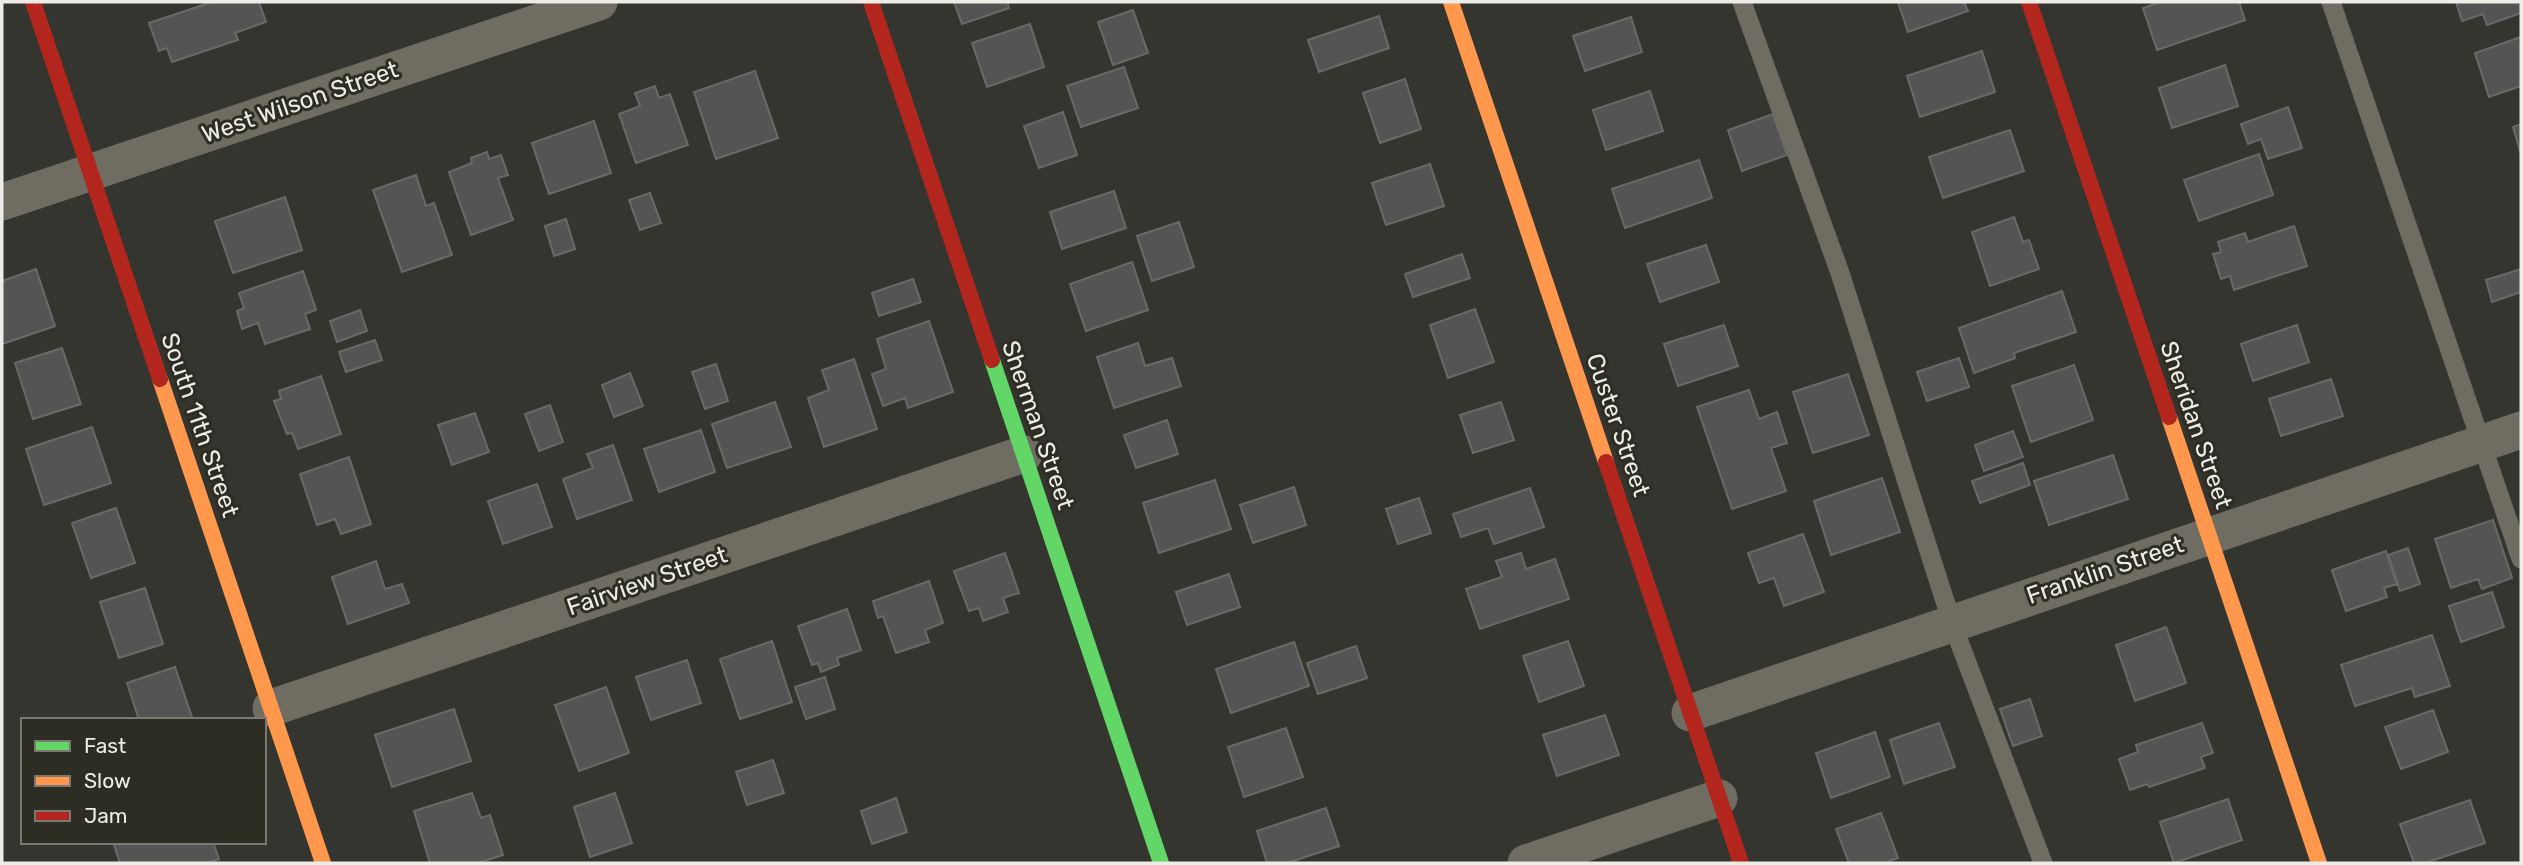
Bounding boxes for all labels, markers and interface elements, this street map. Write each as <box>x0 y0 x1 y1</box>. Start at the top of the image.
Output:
street label: West Wilson Street <box>198 55 402 149</box>
street label: South 11th Street <box>155 329 245 521</box>
street label: Sherman Street <box>996 337 1080 513</box>
street label: Sheridan Street <box>2154 338 2238 512</box>
street label: Custer Street <box>1580 350 1656 500</box>
street label: Franklin Street <box>2023 530 2187 610</box>
street label: Fairview Street <box>563 540 731 622</box>
legend <box>21 718 266 844</box>
text: Fast <box>84 733 126 758</box>
text: Slow <box>84 768 131 793</box>
text: Jam <box>84 803 128 828</box>

